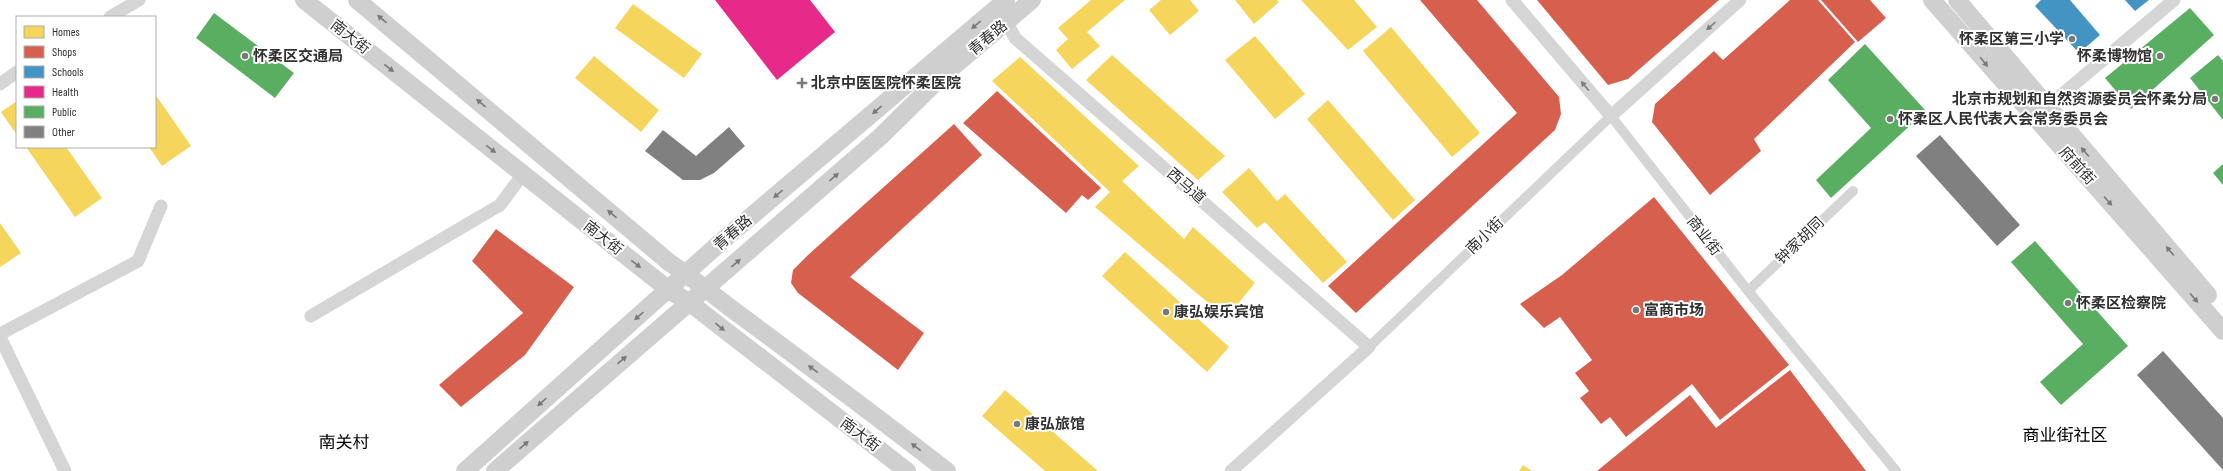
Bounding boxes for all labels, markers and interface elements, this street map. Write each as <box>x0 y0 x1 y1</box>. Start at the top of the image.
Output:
one-way arrow <box>376 14 387 23</box>
legend <box>16 16 156 148</box>
street label: 南大街 <box>326 16 374 58</box>
street label: 青春路 <box>965 16 1011 60</box>
one-way arrow <box>971 21 982 30</box>
one-way arrow <box>1706 21 1715 30</box>
text: Homes <box>52 25 80 40</box>
place label: 怀柔区第三小学 <box>1959 30 2064 49</box>
marker: 怀柔区第三小学 <box>2067 34 2077 44</box>
text: Shops <box>52 45 77 60</box>
place label: 怀柔区交通局 <box>253 47 343 66</box>
place label: 怀柔博物馆 <box>2077 47 2152 66</box>
marker: 怀柔区交通局 <box>240 51 250 61</box>
marker: 怀柔博物馆 <box>2155 51 2165 61</box>
one-way arrow <box>1980 56 1989 67</box>
one-way arrow <box>383 63 394 72</box>
text: Schools <box>52 65 84 80</box>
place label: 北京中医医院怀柔医院 <box>811 74 961 93</box>
marker: 北京中医医院怀柔医院 <box>796 77 808 89</box>
one-way arrow <box>1581 81 1590 91</box>
text: Health <box>52 85 79 100</box>
place label: 北京市规划和自然资源委员会怀柔分局 <box>1952 90 2207 109</box>
marker: 北京市规划和自然资源委员会怀柔分局 <box>2210 94 2220 104</box>
one-way arrow <box>476 98 486 107</box>
text: Public <box>52 105 77 120</box>
one-way arrow <box>872 105 883 114</box>
place label: 怀柔区人民代表大会常务委员会 <box>1898 110 2108 129</box>
marker: 怀柔区人民代表大会常务委员会 <box>1885 114 1895 124</box>
text: Other <box>52 125 76 140</box>
street label: 府前街 <box>2055 143 2099 189</box>
one-way arrow <box>485 144 496 153</box>
one-way arrow <box>2081 147 2090 158</box>
street label: 西马道 <box>1163 164 1209 208</box>
one-way arrow <box>829 173 840 182</box>
one-way arrow <box>773 189 784 198</box>
one-way arrow <box>2103 196 2112 205</box>
one-way arrow <box>607 209 618 218</box>
street label: 青春路 <box>710 211 756 255</box>
street label: 商业街 <box>1683 212 1725 260</box>
street label: 钟家胡同 <box>1772 213 1828 269</box>
street label: 南小街 <box>1462 214 1508 258</box>
street label: 南大街 <box>579 217 627 259</box>
one-way arrow <box>2166 245 2175 256</box>
one-way arrow <box>731 258 742 267</box>
one-way arrow <box>631 260 642 269</box>
one-way arrow <box>2190 292 2199 303</box>
place label: 怀柔区检察院 <box>2076 294 2166 313</box>
marker: 怀柔区检察院 <box>2063 298 2073 308</box>
place label: 富商市场 <box>1644 301 1704 320</box>
place label: 康弘娱乐宾馆 <box>1174 303 1264 322</box>
marker: 富商市场 <box>1631 305 1641 315</box>
marker: 康弘娱乐宾馆 <box>1161 307 1171 317</box>
one-way arrow <box>634 311 645 320</box>
one-way arrow <box>715 323 725 331</box>
one-way arrow <box>617 356 628 365</box>
one-way arrow <box>807 364 818 373</box>
one-way arrow <box>537 397 547 407</box>
street label: 南大街 <box>836 414 884 456</box>
place label: 康弘旅馆 <box>1025 415 1085 434</box>
marker: 康弘旅馆 <box>1012 419 1022 429</box>
district label: 商业街社区 <box>2023 426 2108 446</box>
district label: 南关村 <box>319 433 370 453</box>
one-way arrow <box>519 441 529 450</box>
one-way arrow <box>911 443 921 451</box>

